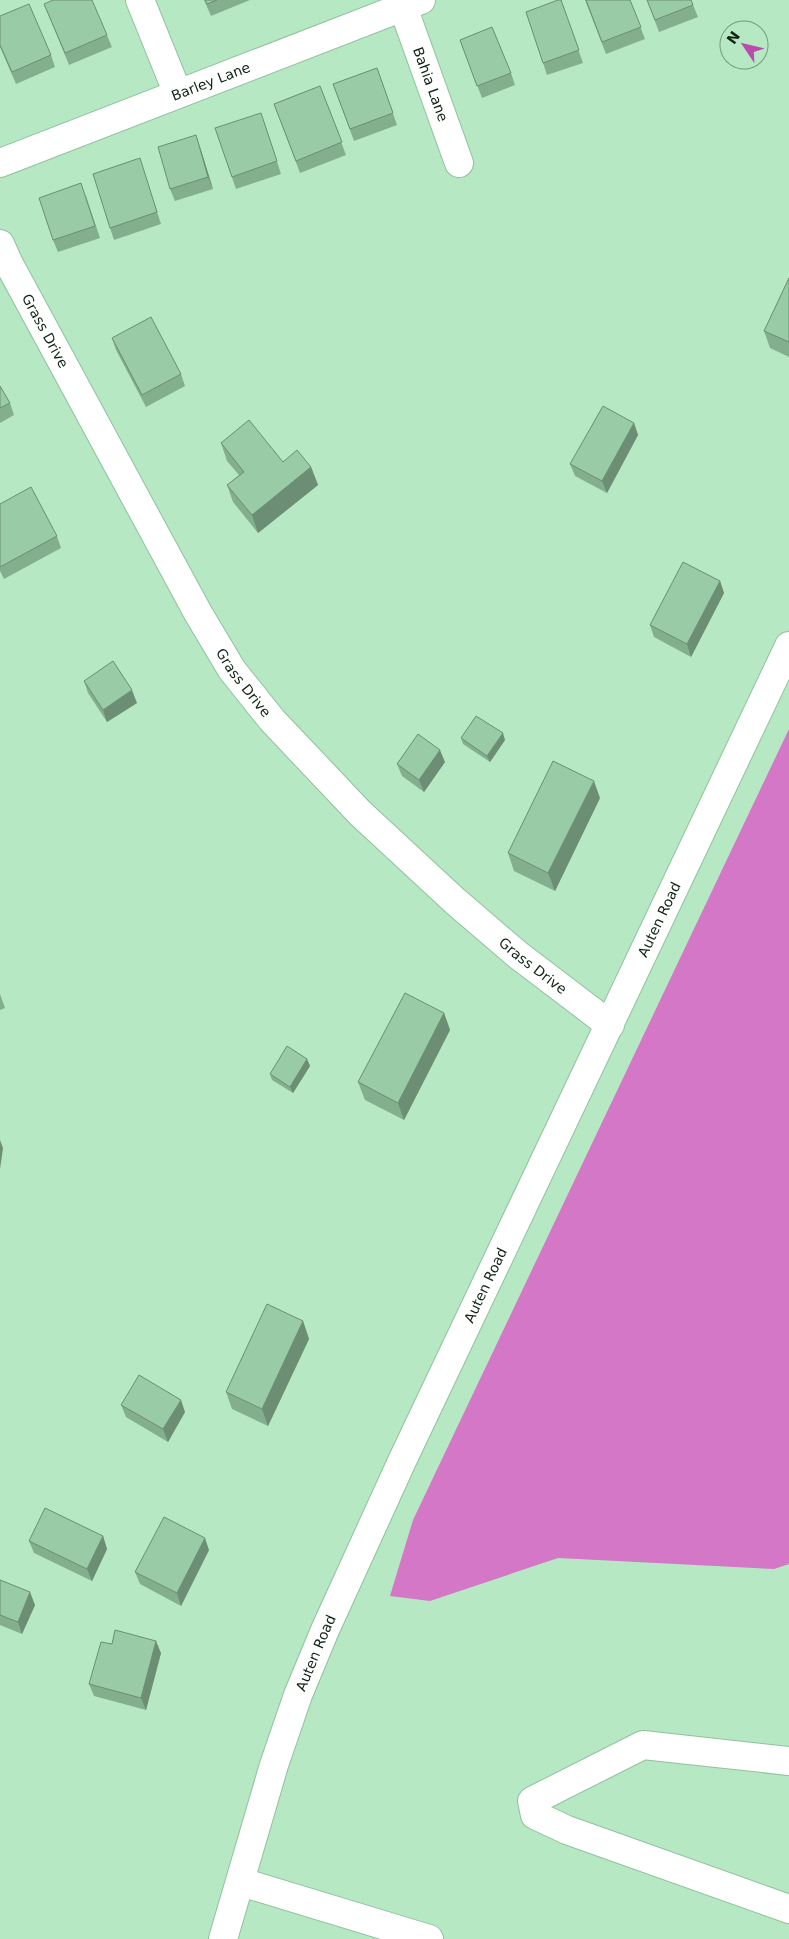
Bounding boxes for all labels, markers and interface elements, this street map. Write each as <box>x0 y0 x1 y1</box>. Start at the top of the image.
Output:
north arrow <box>719 20 769 70</box>
text: N <box>723 28 743 47</box>
street label: Bahia Lane <box>410 45 451 124</box>
street label: Barley Lane <box>169 59 252 104</box>
street label: Grass Drive <box>19 291 72 371</box>
street label: Grass Drive <box>213 645 274 720</box>
street label: Auten Road <box>635 879 684 959</box>
street label: Grass Drive <box>496 934 570 997</box>
street label: Auten Road <box>461 1245 510 1325</box>
street label: Auten Road <box>293 1612 339 1693</box>

